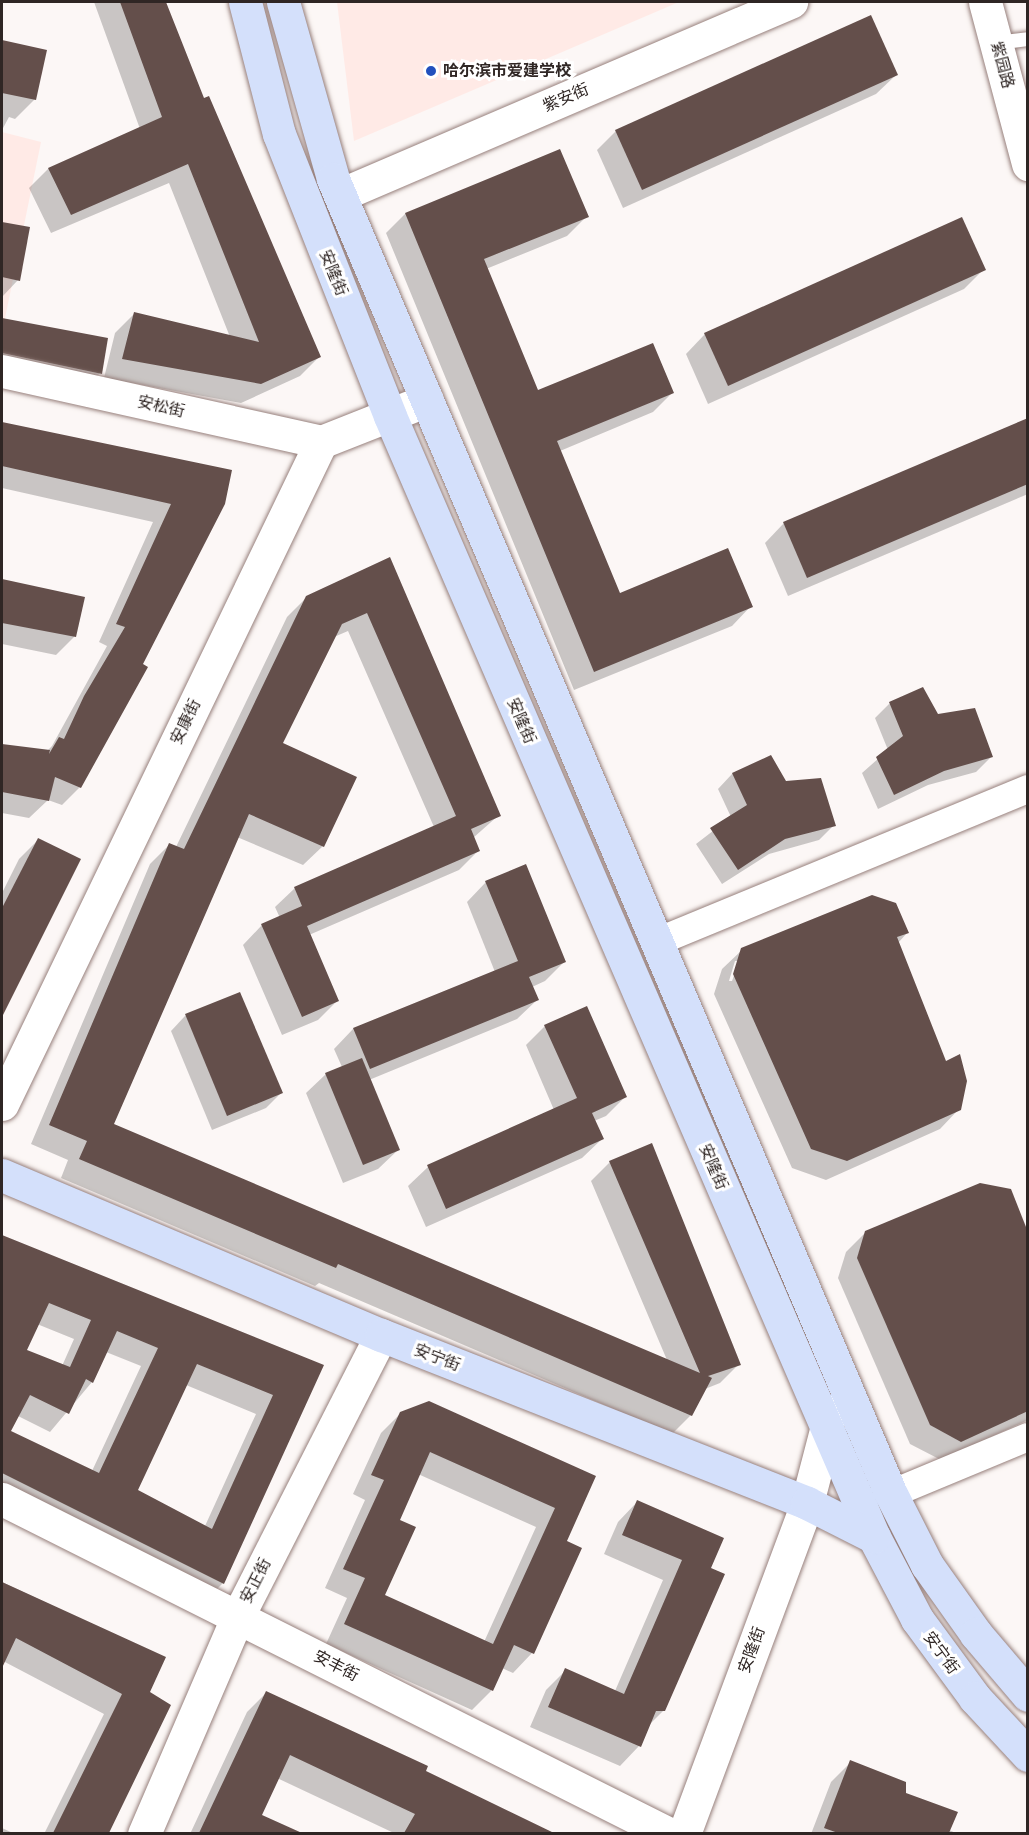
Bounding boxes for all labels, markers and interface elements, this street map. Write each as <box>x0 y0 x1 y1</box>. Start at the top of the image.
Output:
street label: 紫园路 <box>987 39 1017 91</box>
place label: 哈尔滨市爱建学校 <box>443 61 571 81</box>
marker: 哈尔滨市爱建学校 <box>424 64 438 78</box>
street label: 紫安街 <box>540 80 592 116</box>
street label: 安隆街 <box>315 247 351 299</box>
street label: 安松街 <box>135 392 187 422</box>
street label: 安隆街 <box>503 695 539 747</box>
street label: 安康街 <box>167 696 205 748</box>
street label: 安隆街 <box>695 1141 731 1193</box>
street label: 安宁街 <box>411 1340 463 1376</box>
street label: 安正街 <box>237 1555 275 1607</box>
street label: 安隆街 <box>735 1624 769 1676</box>
street label: 安宁街 <box>919 1628 963 1678</box>
street label: 安丰街 <box>310 1647 362 1685</box>

